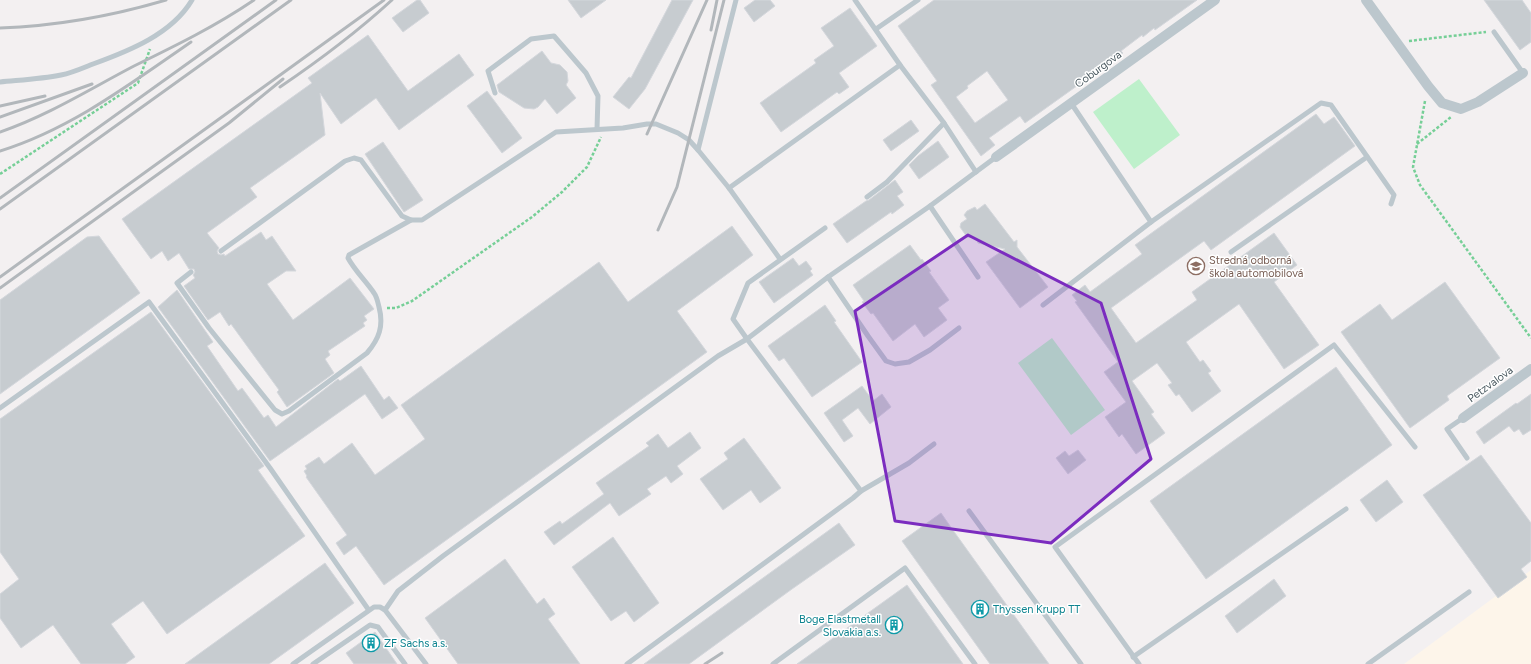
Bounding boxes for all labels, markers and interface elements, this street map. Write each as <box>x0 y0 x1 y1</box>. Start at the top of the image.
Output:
street label: Coburgova <box>1072 48 1124 91</box>
place label: Stredná odborná škola automobilová <box>1209 254 1303 280</box>
school or university icon: Stredná odborná škola automobilová <box>1186 256 1206 276</box>
street label: Petzvalova <box>1465 364 1516 405</box>
building icon: Thyssen Krupp TT <box>970 599 990 619</box>
place label: Thyssen Krupp TT <box>993 603 1080 616</box>
place label: Boge Elastmetall Slovakia a.s. <box>799 613 881 639</box>
building icon: Boge Elastmetall Slovakia a.s. <box>884 615 904 635</box>
building icon: ZF Sachs a.s. <box>361 633 381 653</box>
place label: ZF Sachs a.s. <box>384 637 447 650</box>

